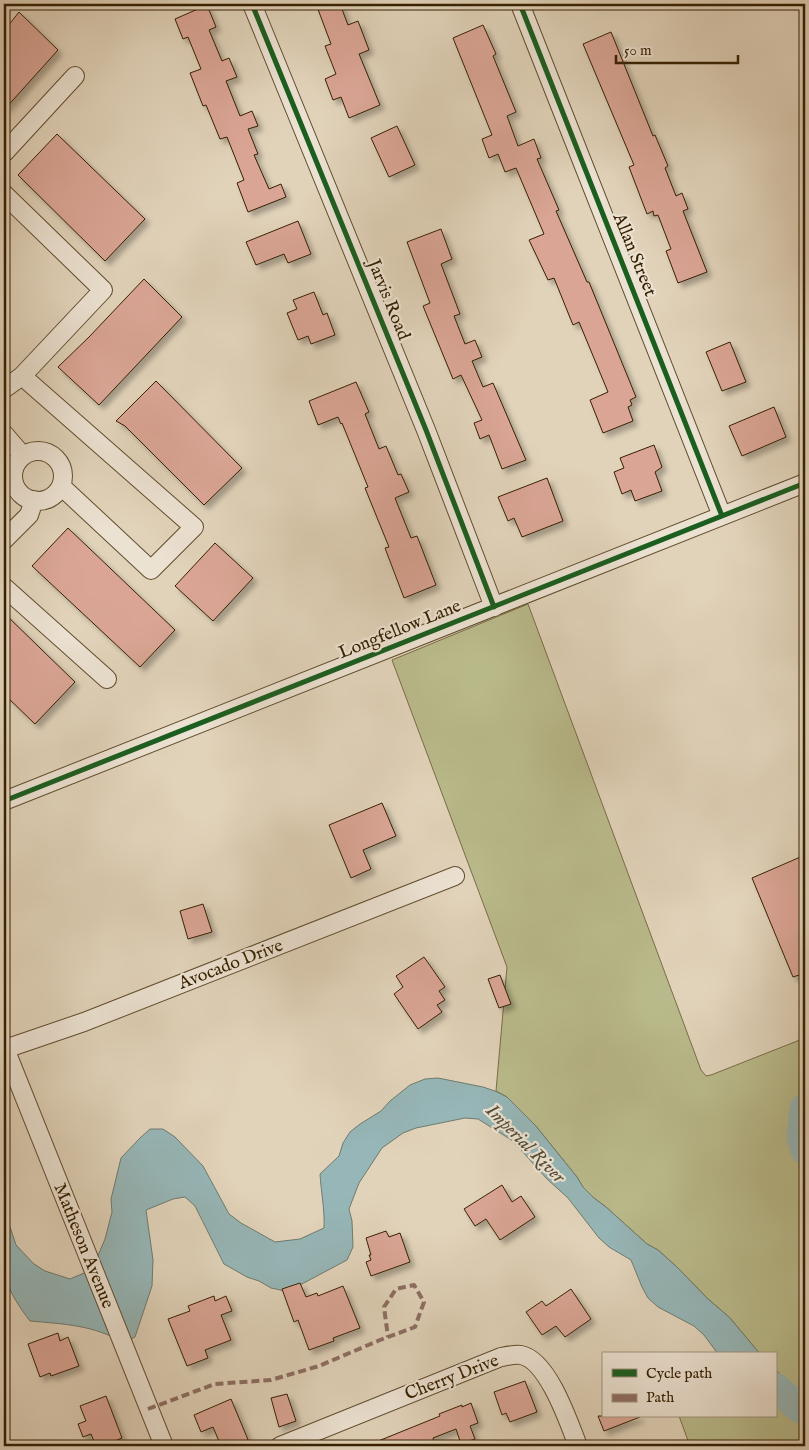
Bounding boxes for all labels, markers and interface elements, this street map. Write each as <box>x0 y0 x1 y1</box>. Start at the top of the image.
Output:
scale bar <box>616 32 739 64</box>
text: 50 m <box>624 41 652 60</box>
street label: Allan Street <box>606 209 661 300</box>
street label: Jarvis Road <box>361 254 415 344</box>
street label: Longfellow Lane <box>335 595 465 665</box>
street label: Avocado Drive <box>175 935 286 996</box>
water label: Imperial River <box>480 1099 571 1190</box>
street label: Matheson Avenue <box>47 1180 119 1312</box>
street label: Cherry Drive <box>402 1350 502 1406</box>
legend <box>602 1352 776 1418</box>
text: Cycle path <box>646 1364 712 1383</box>
text: Path <box>646 1388 674 1407</box>

